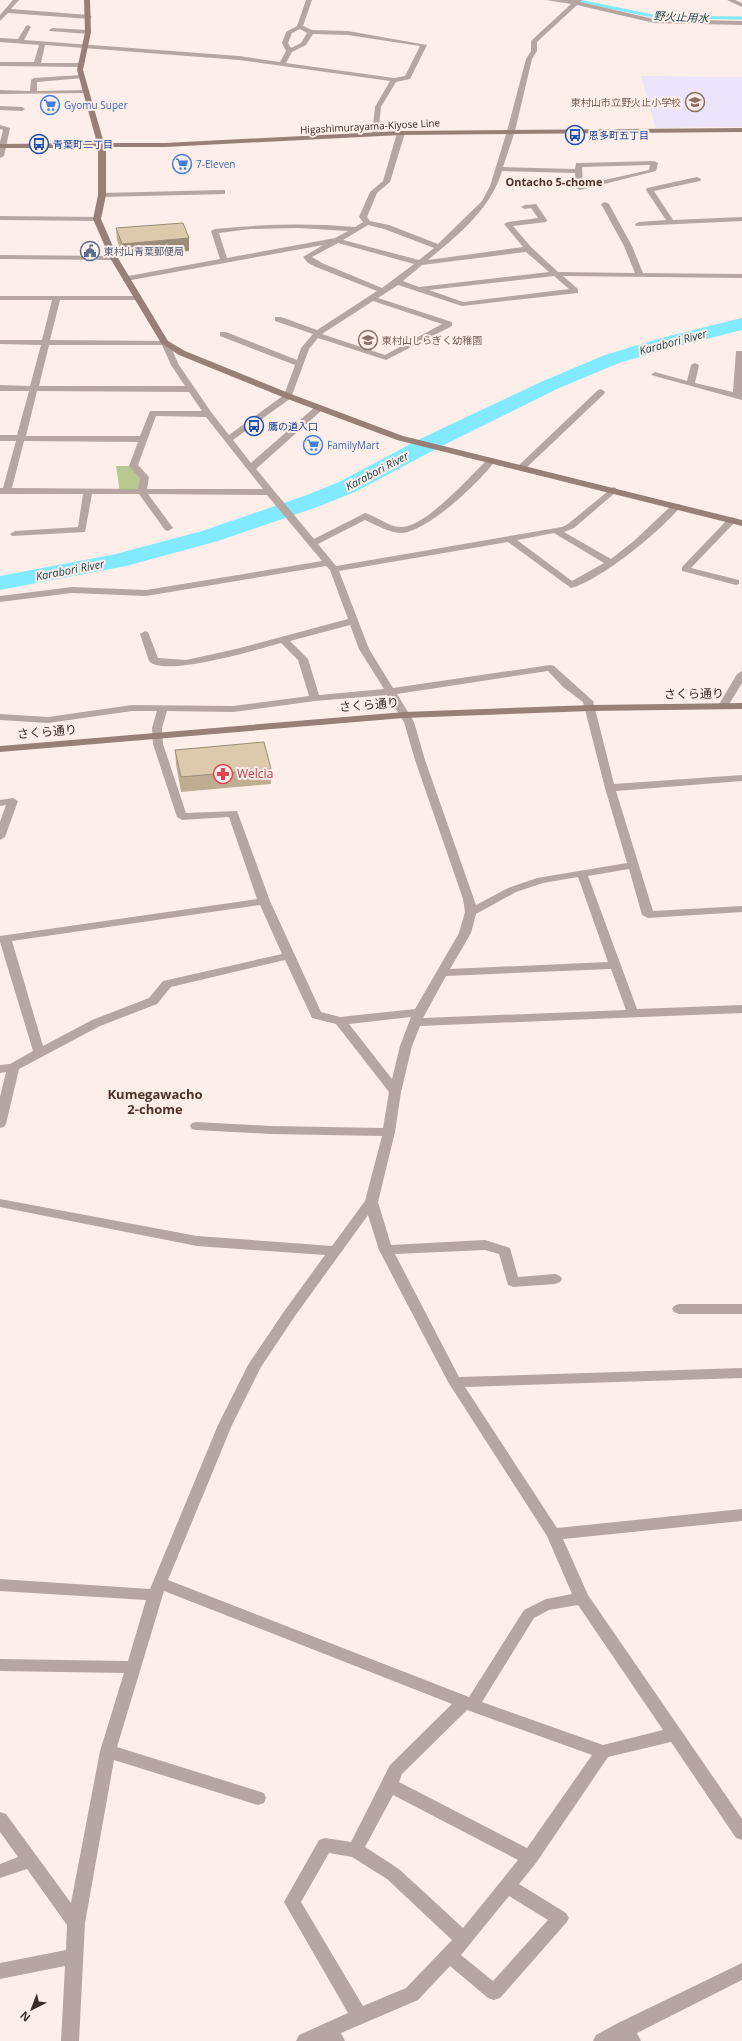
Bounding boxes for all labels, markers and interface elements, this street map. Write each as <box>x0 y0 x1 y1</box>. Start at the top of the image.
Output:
water label: 野火止用水 <box>653 8 710 25</box>
school or university icon: 東村山市立野火止小学校 <box>684 91 706 113</box>
supermarket icon: Gyomu Super <box>39 94 61 116</box>
place label: 東村山市立野火止小学校 <box>571 95 681 109</box>
place label: Gyomu Super <box>64 98 128 112</box>
street label: Higashimurayama-Kiyose Line <box>300 115 441 137</box>
bus stop icon: 恩多町五丁目 <box>564 124 586 146</box>
place label: 恩多町五丁目 <box>589 128 649 142</box>
bus stop icon: 青葉町二丁目 <box>28 133 50 155</box>
place label: 青葉町二丁目 <box>53 137 113 151</box>
supermarket icon: 7-Eleven <box>171 153 193 175</box>
place label: 7-Eleven <box>196 157 235 171</box>
district label: Ontacho 5-chome <box>506 174 603 189</box>
public building icon: 東村山青葉郵便局 <box>79 240 101 262</box>
place label: 東村山青葉郵便局 <box>104 244 184 258</box>
water label: Karabori River <box>637 325 709 358</box>
school or university icon: 東村山しらぎく幼稚園 <box>357 329 379 351</box>
place label: 東村山しらぎく幼稚園 <box>382 333 482 347</box>
bus stop icon: 鷹の道入口 <box>243 415 265 437</box>
place label: 鷹の道入口 <box>268 419 318 433</box>
supermarket icon: FamilyMart <box>302 434 324 456</box>
place label: FamilyMart <box>327 438 380 452</box>
water label: Karabori River <box>343 447 412 493</box>
water label: Karabori River <box>34 555 106 583</box>
street label: さくら通り <box>664 684 724 703</box>
street label: さくら通り <box>338 693 400 716</box>
street label: さくら通り <box>16 720 78 743</box>
pharmacy icon: Welcia <box>212 763 234 785</box>
place label: Welcia <box>237 765 273 782</box>
district label: Kumegawacho 2-chome <box>107 1085 203 1118</box>
north arrow <box>12 1989 52 2029</box>
text: N <box>17 2008 33 2025</box>

